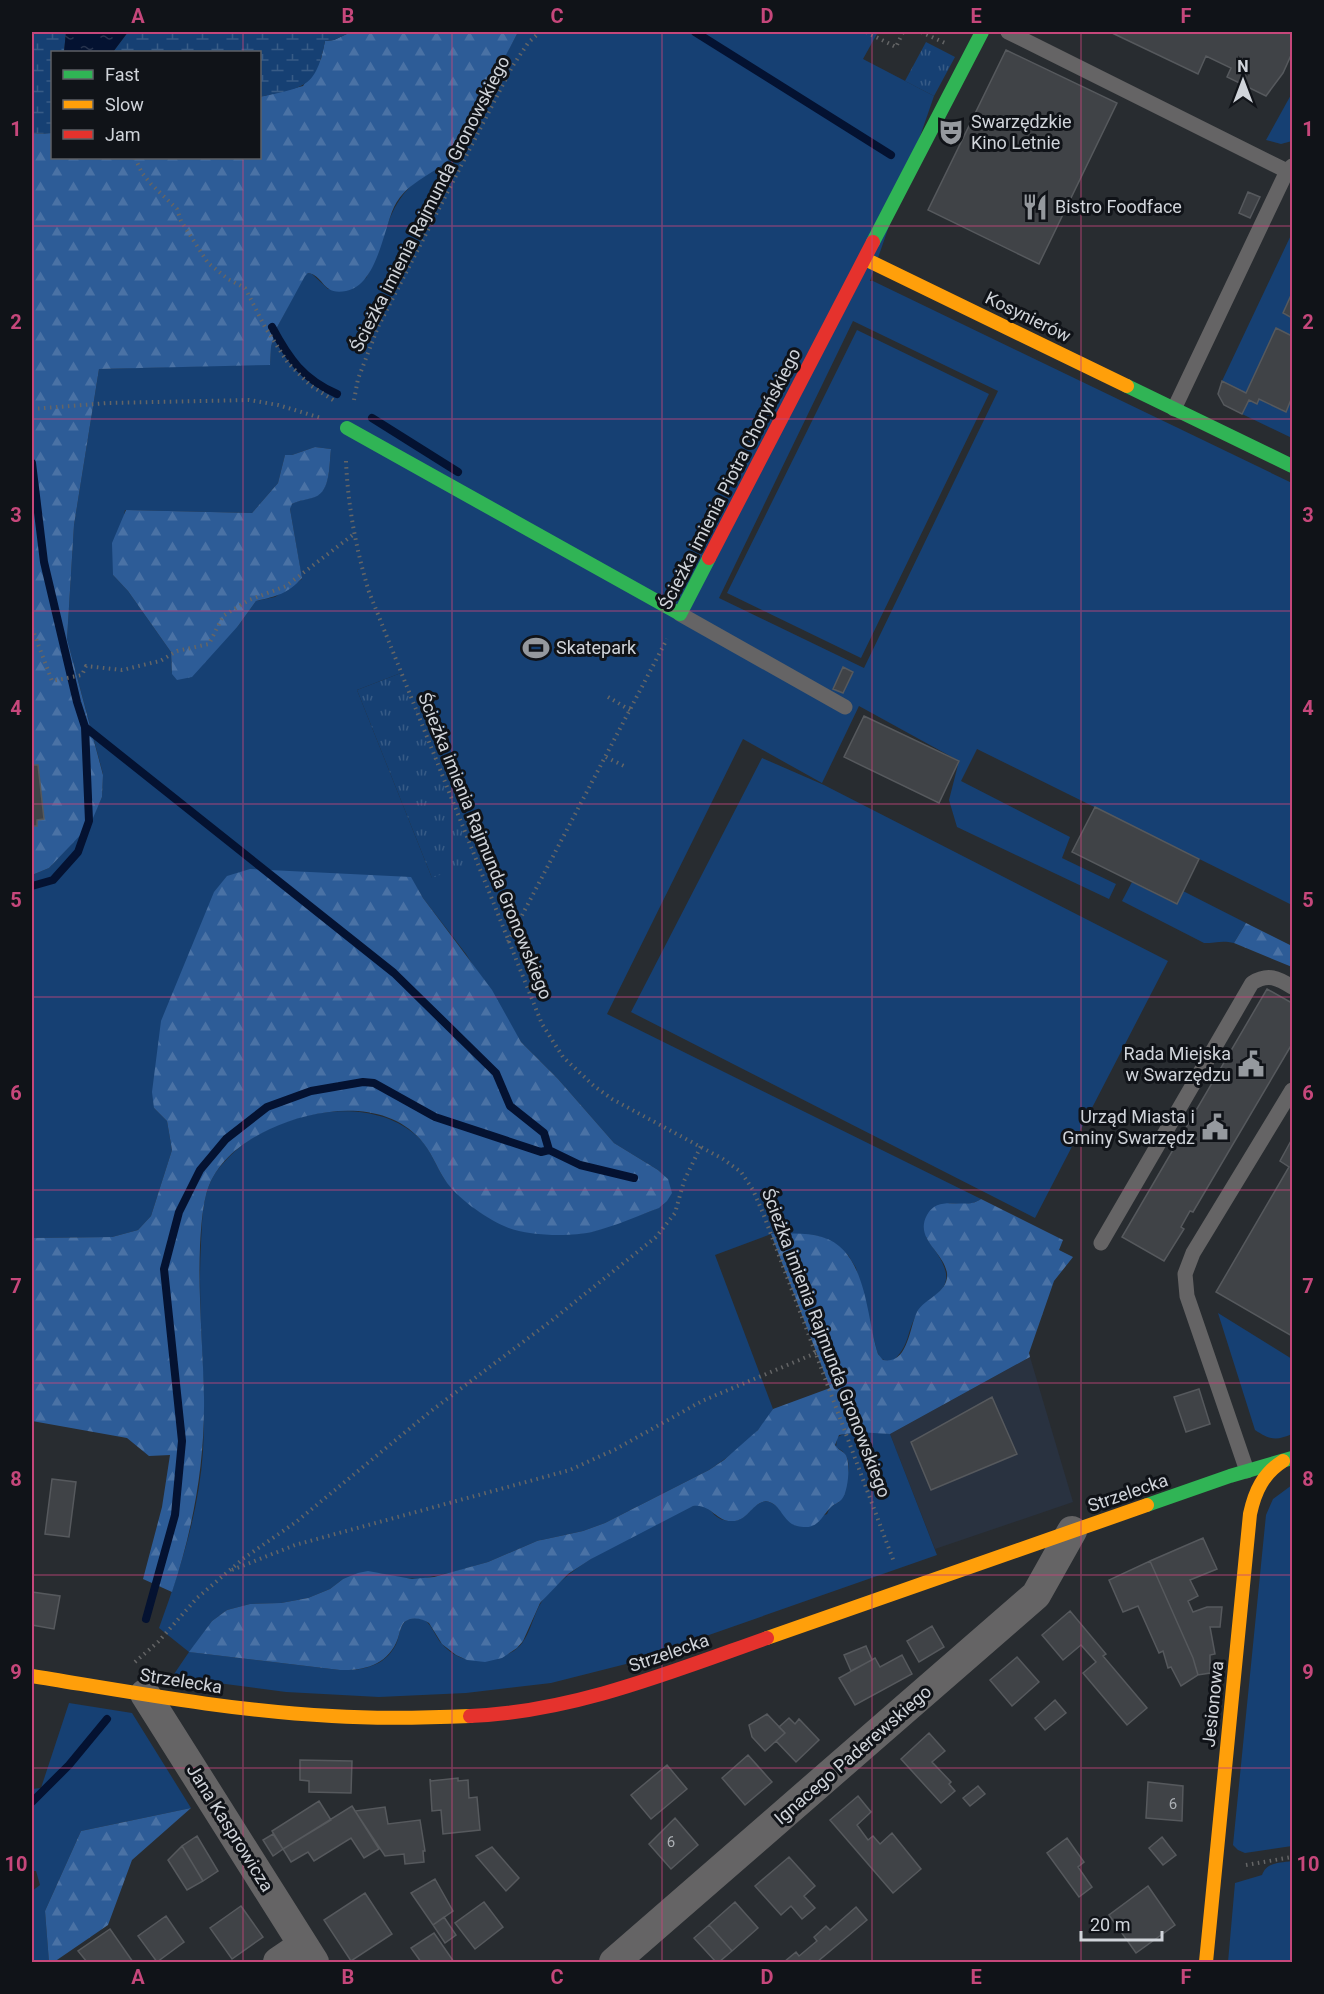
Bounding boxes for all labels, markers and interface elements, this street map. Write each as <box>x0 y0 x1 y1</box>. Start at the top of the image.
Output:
text: A <box>131 4 145 28</box>
text: B <box>342 4 354 28</box>
text: C <box>550 4 564 28</box>
text: D <box>761 4 774 28</box>
text: E <box>970 4 982 28</box>
text: F <box>1181 4 1192 28</box>
legend <box>51 51 261 159</box>
north arrow <box>1213 51 1273 111</box>
street label: Ścieżka imienia Rajmunda Gronowskiego <box>345 52 514 355</box>
text: N <box>1237 57 1249 76</box>
text: Fast <box>105 64 140 85</box>
text: Slow <box>105 94 144 115</box>
place label: Swarzędzkie Kino Letnie <box>971 111 1072 153</box>
text: 1 <box>10 117 22 141</box>
theatre icon: Swarzędzkie Kino Letnie <box>936 117 966 147</box>
text: 1 <box>1302 117 1314 141</box>
text: Jam <box>105 124 141 145</box>
restaurant icon: Bistro Foodface <box>1020 192 1050 222</box>
place label: Bistro Foodface <box>1055 196 1182 217</box>
street label: Kosynierów <box>982 287 1075 347</box>
text: 2 <box>10 310 22 334</box>
text: 2 <box>1302 310 1314 334</box>
street label: Ścieżka imienia Piotra Choryńskiego <box>654 345 805 613</box>
text: 3 <box>10 503 22 527</box>
text: 3 <box>1302 503 1314 527</box>
sports icon: Skatepark <box>521 633 551 663</box>
place label: Skatepark <box>556 637 637 658</box>
street label: Ścieżka imienia Rajmunda Gronowskiego <box>414 689 557 1002</box>
text: 4 <box>10 696 22 720</box>
text: 4 <box>1302 696 1314 720</box>
text: 5 <box>10 888 22 912</box>
text: 5 <box>1302 888 1314 912</box>
place label: Rada Miejska w Swarzędzu <box>1124 1043 1231 1085</box>
public building icon: Rada Miejska w Swarzędzu <box>1236 1049 1266 1079</box>
text: 6 <box>10 1081 22 1105</box>
text: 6 <box>1302 1081 1314 1105</box>
place label: Urząd Miasta i Gminy Swarzędz <box>1062 1106 1195 1148</box>
public building icon: Urząd Miasta i Gminy Swarzędz <box>1200 1112 1230 1142</box>
street label: Ścieżka imienia Rajmunda Gronowskiego <box>758 1185 895 1500</box>
text: 7 <box>10 1274 22 1298</box>
text: 7 <box>1302 1274 1314 1298</box>
text: 8 <box>10 1467 22 1491</box>
text: 8 <box>1302 1467 1314 1491</box>
street label: Strzelecka <box>1085 1469 1171 1516</box>
street label: Strzelecka <box>626 1629 712 1676</box>
text: 9 <box>10 1660 22 1684</box>
street label: Jesionowa <box>1198 1660 1227 1748</box>
text: 9 <box>1302 1660 1314 1684</box>
street label: Strzelecka <box>138 1664 224 1697</box>
street label: Ignacego Paderewskiego <box>770 1681 935 1828</box>
street label: Jana Kasprowicza <box>183 1760 278 1895</box>
house number: 6 <box>1169 1795 1177 1813</box>
house number: 6 <box>667 1833 675 1851</box>
text: 10 <box>5 1852 27 1876</box>
text: 10 <box>1297 1852 1319 1876</box>
scale bar <box>1081 1904 1162 1942</box>
text: 20 m <box>1090 1914 1130 1935</box>
text: A <box>131 1965 145 1989</box>
text: B <box>342 1965 354 1989</box>
text: C <box>550 1965 564 1989</box>
text: D <box>761 1965 774 1989</box>
text: E <box>970 1965 982 1989</box>
text: F <box>1181 1965 1192 1989</box>

